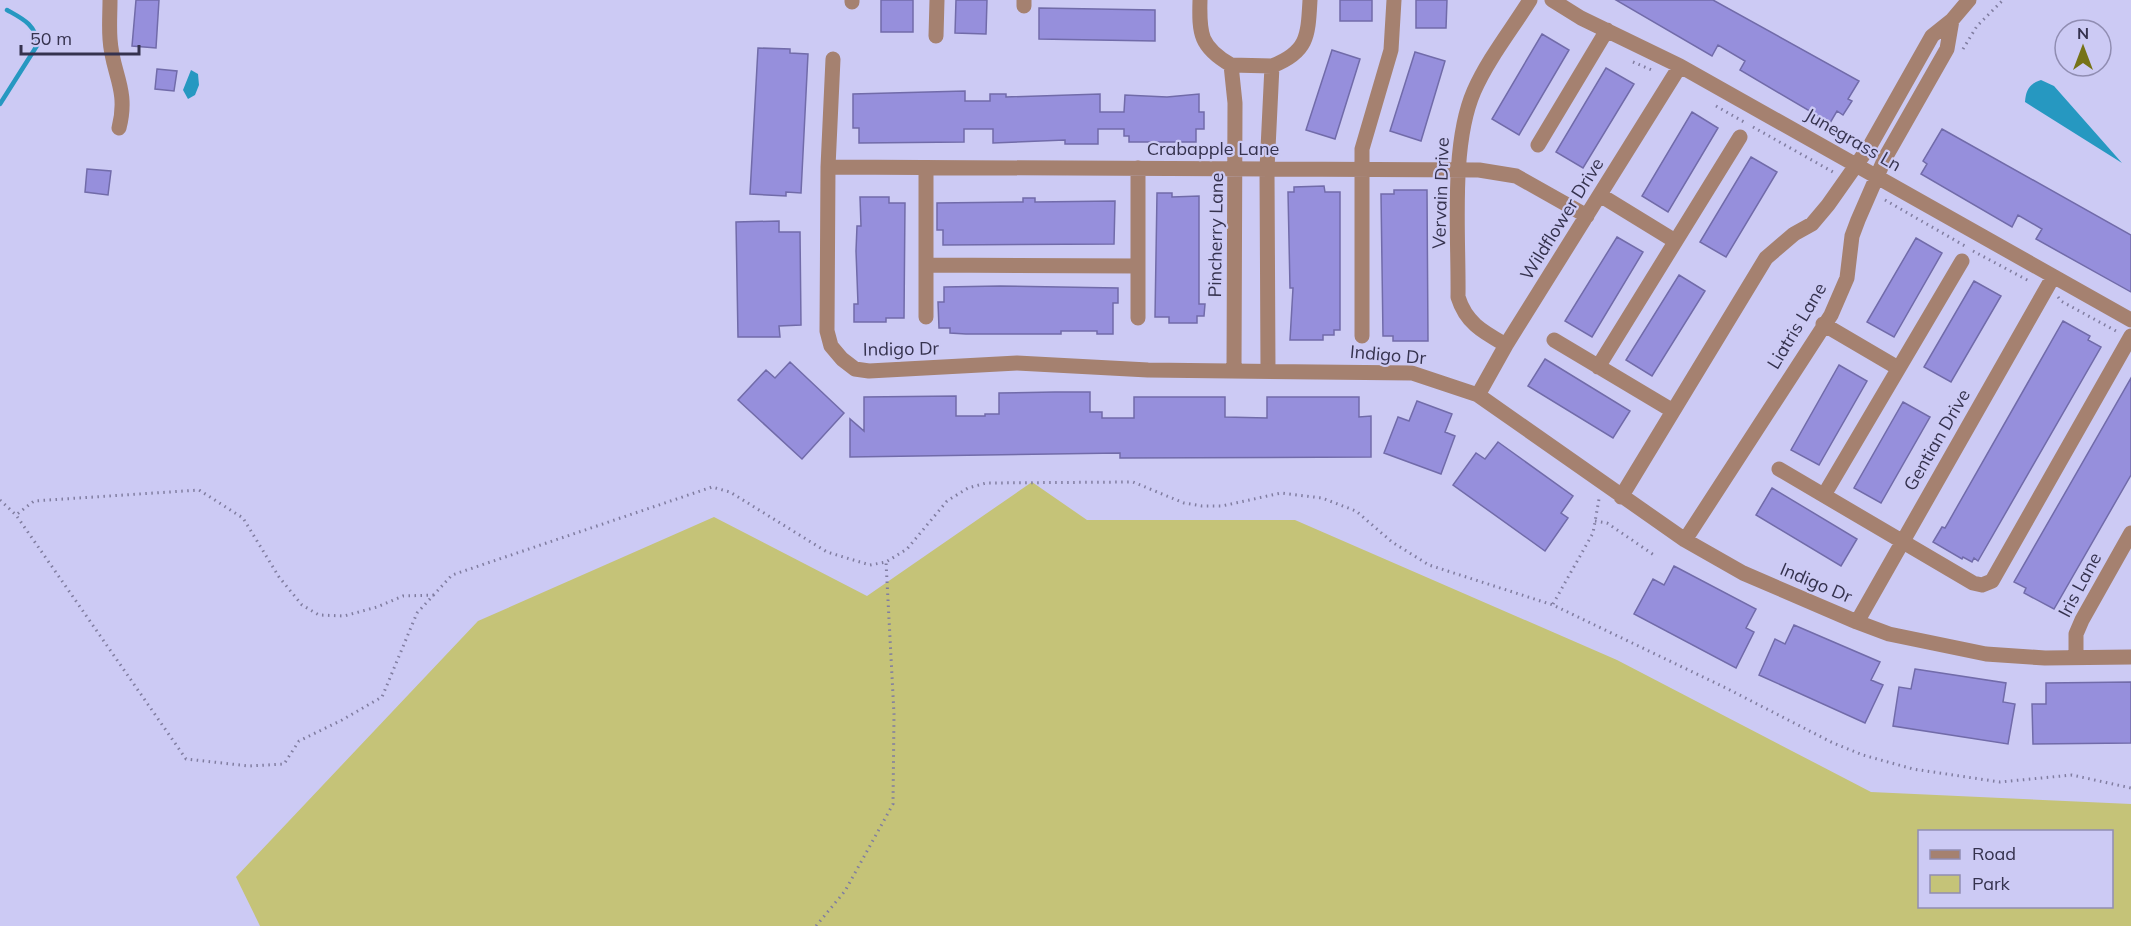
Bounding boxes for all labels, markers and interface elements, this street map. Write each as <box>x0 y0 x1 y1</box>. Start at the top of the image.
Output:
scale bar <box>21 18 140 56</box>
north arrow <box>2053 18 2113 78</box>
text: N <box>2077 23 2089 43</box>
text: 50 m <box>30 27 72 50</box>
street label: Junegrass Ln <box>1801 103 1906 176</box>
street label: Crabapple Lane <box>1147 137 1279 160</box>
street label: Vervain Drive <box>1427 137 1454 249</box>
street label: Wildflower Drive <box>1515 153 1608 284</box>
street label: Pincherry Lane <box>1203 172 1228 297</box>
street label: Liatris Lane <box>1762 278 1831 373</box>
street label: Indigo Dr <box>863 336 940 361</box>
street label: Indigo Dr <box>1349 340 1427 369</box>
street label: Gentian Drive <box>1898 385 1975 495</box>
street label: Iris Lane <box>2053 548 2106 621</box>
street label: Indigo Dr <box>1777 557 1856 608</box>
legend <box>1918 830 2113 908</box>
text: Road <box>1972 842 2016 865</box>
text: Park <box>1972 872 2011 895</box>

